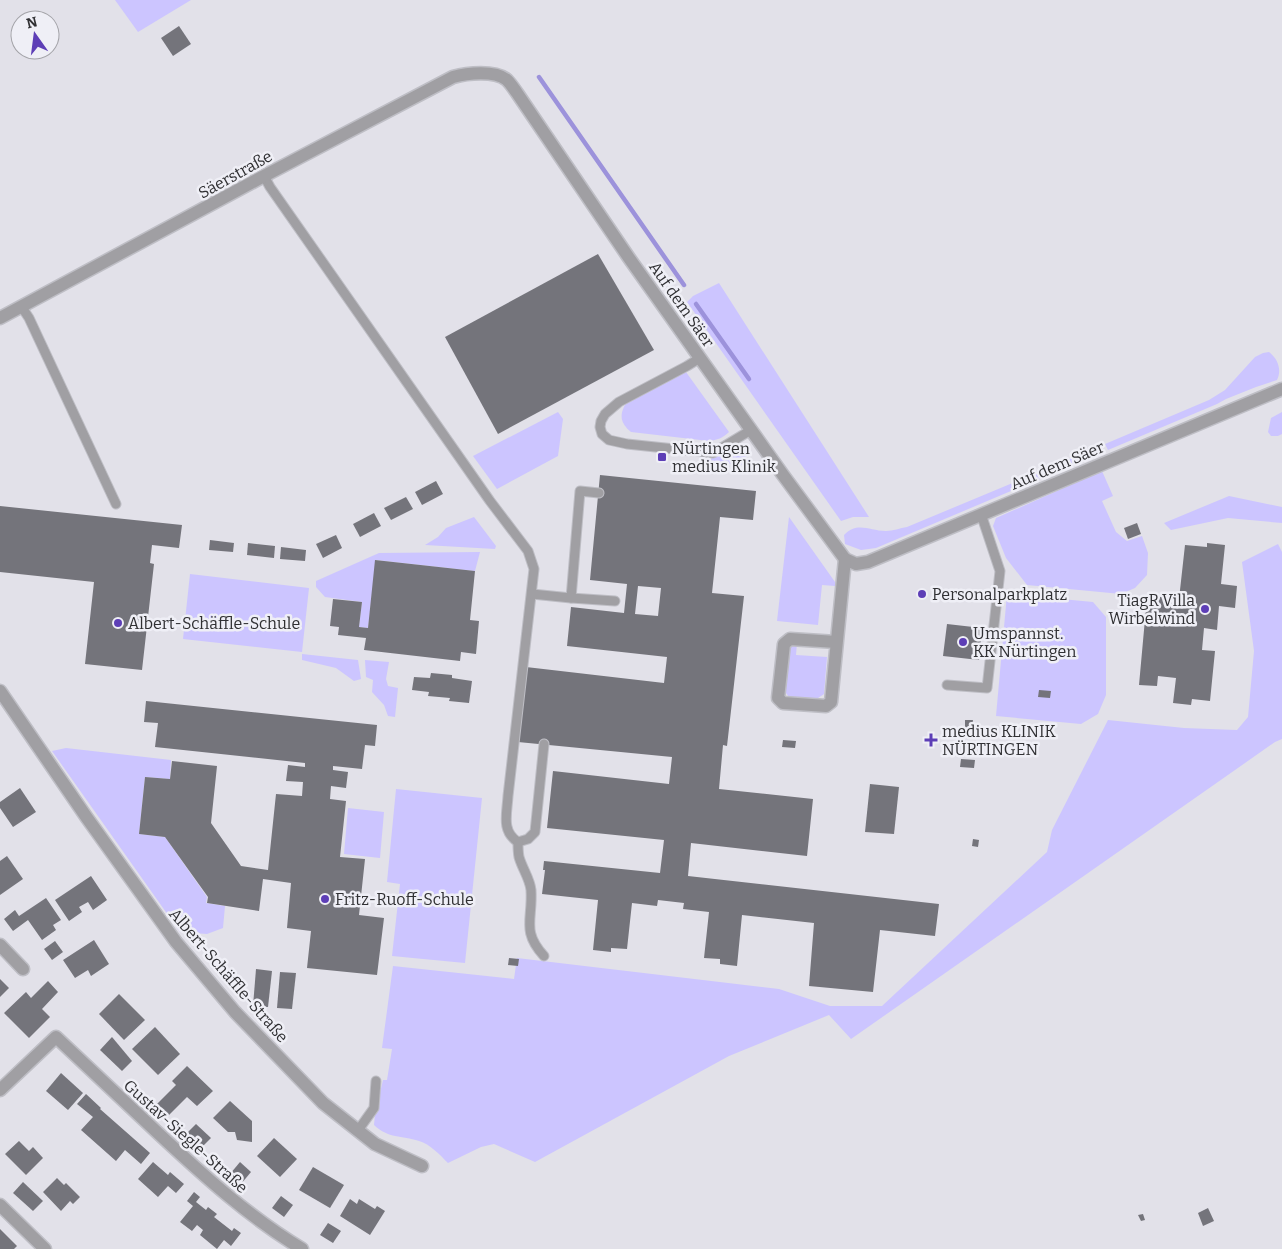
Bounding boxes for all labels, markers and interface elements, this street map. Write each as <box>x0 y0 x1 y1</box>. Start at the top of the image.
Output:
north arrow <box>10 10 60 60</box>
text: N <box>25 13 39 32</box>
street label: Säerstraße <box>195 146 275 202</box>
street label: Auf dem Säer <box>645 258 718 351</box>
street label: Auf dem Säer <box>1007 437 1107 494</box>
place label: Nürtingen medius Klinik <box>672 439 776 476</box>
marker: Nürtingen medius Klinik <box>656 451 668 463</box>
place label: Personalparkplatz <box>932 585 1068 604</box>
marker: Personalparkplatz <box>916 588 928 600</box>
place label: TiagR Villa Wirbelwind <box>1108 591 1196 628</box>
marker: TiagR Villa Wirbelwind <box>1199 603 1211 615</box>
place label: Albert-Schäffle-Schule <box>128 614 300 633</box>
marker: Albert-Schäffle-Schule <box>112 617 124 629</box>
place label: Umspannst. KK Nürtingen <box>973 624 1076 661</box>
marker: Umspannst. KK Nürtingen <box>957 636 969 648</box>
place label: medius KLINIK NÜRTINGEN <box>942 722 1057 759</box>
marker: medius KLINIK NÜRTINGEN <box>924 733 938 747</box>
place label: Fritz-Ruoff-Schule <box>335 890 474 909</box>
marker: Fritz-Ruoff-Schule <box>319 893 331 905</box>
street label: Albert-Schäffle-Straße <box>165 905 292 1046</box>
street label: Gustav-Siegle-Straße <box>120 1076 252 1197</box>

